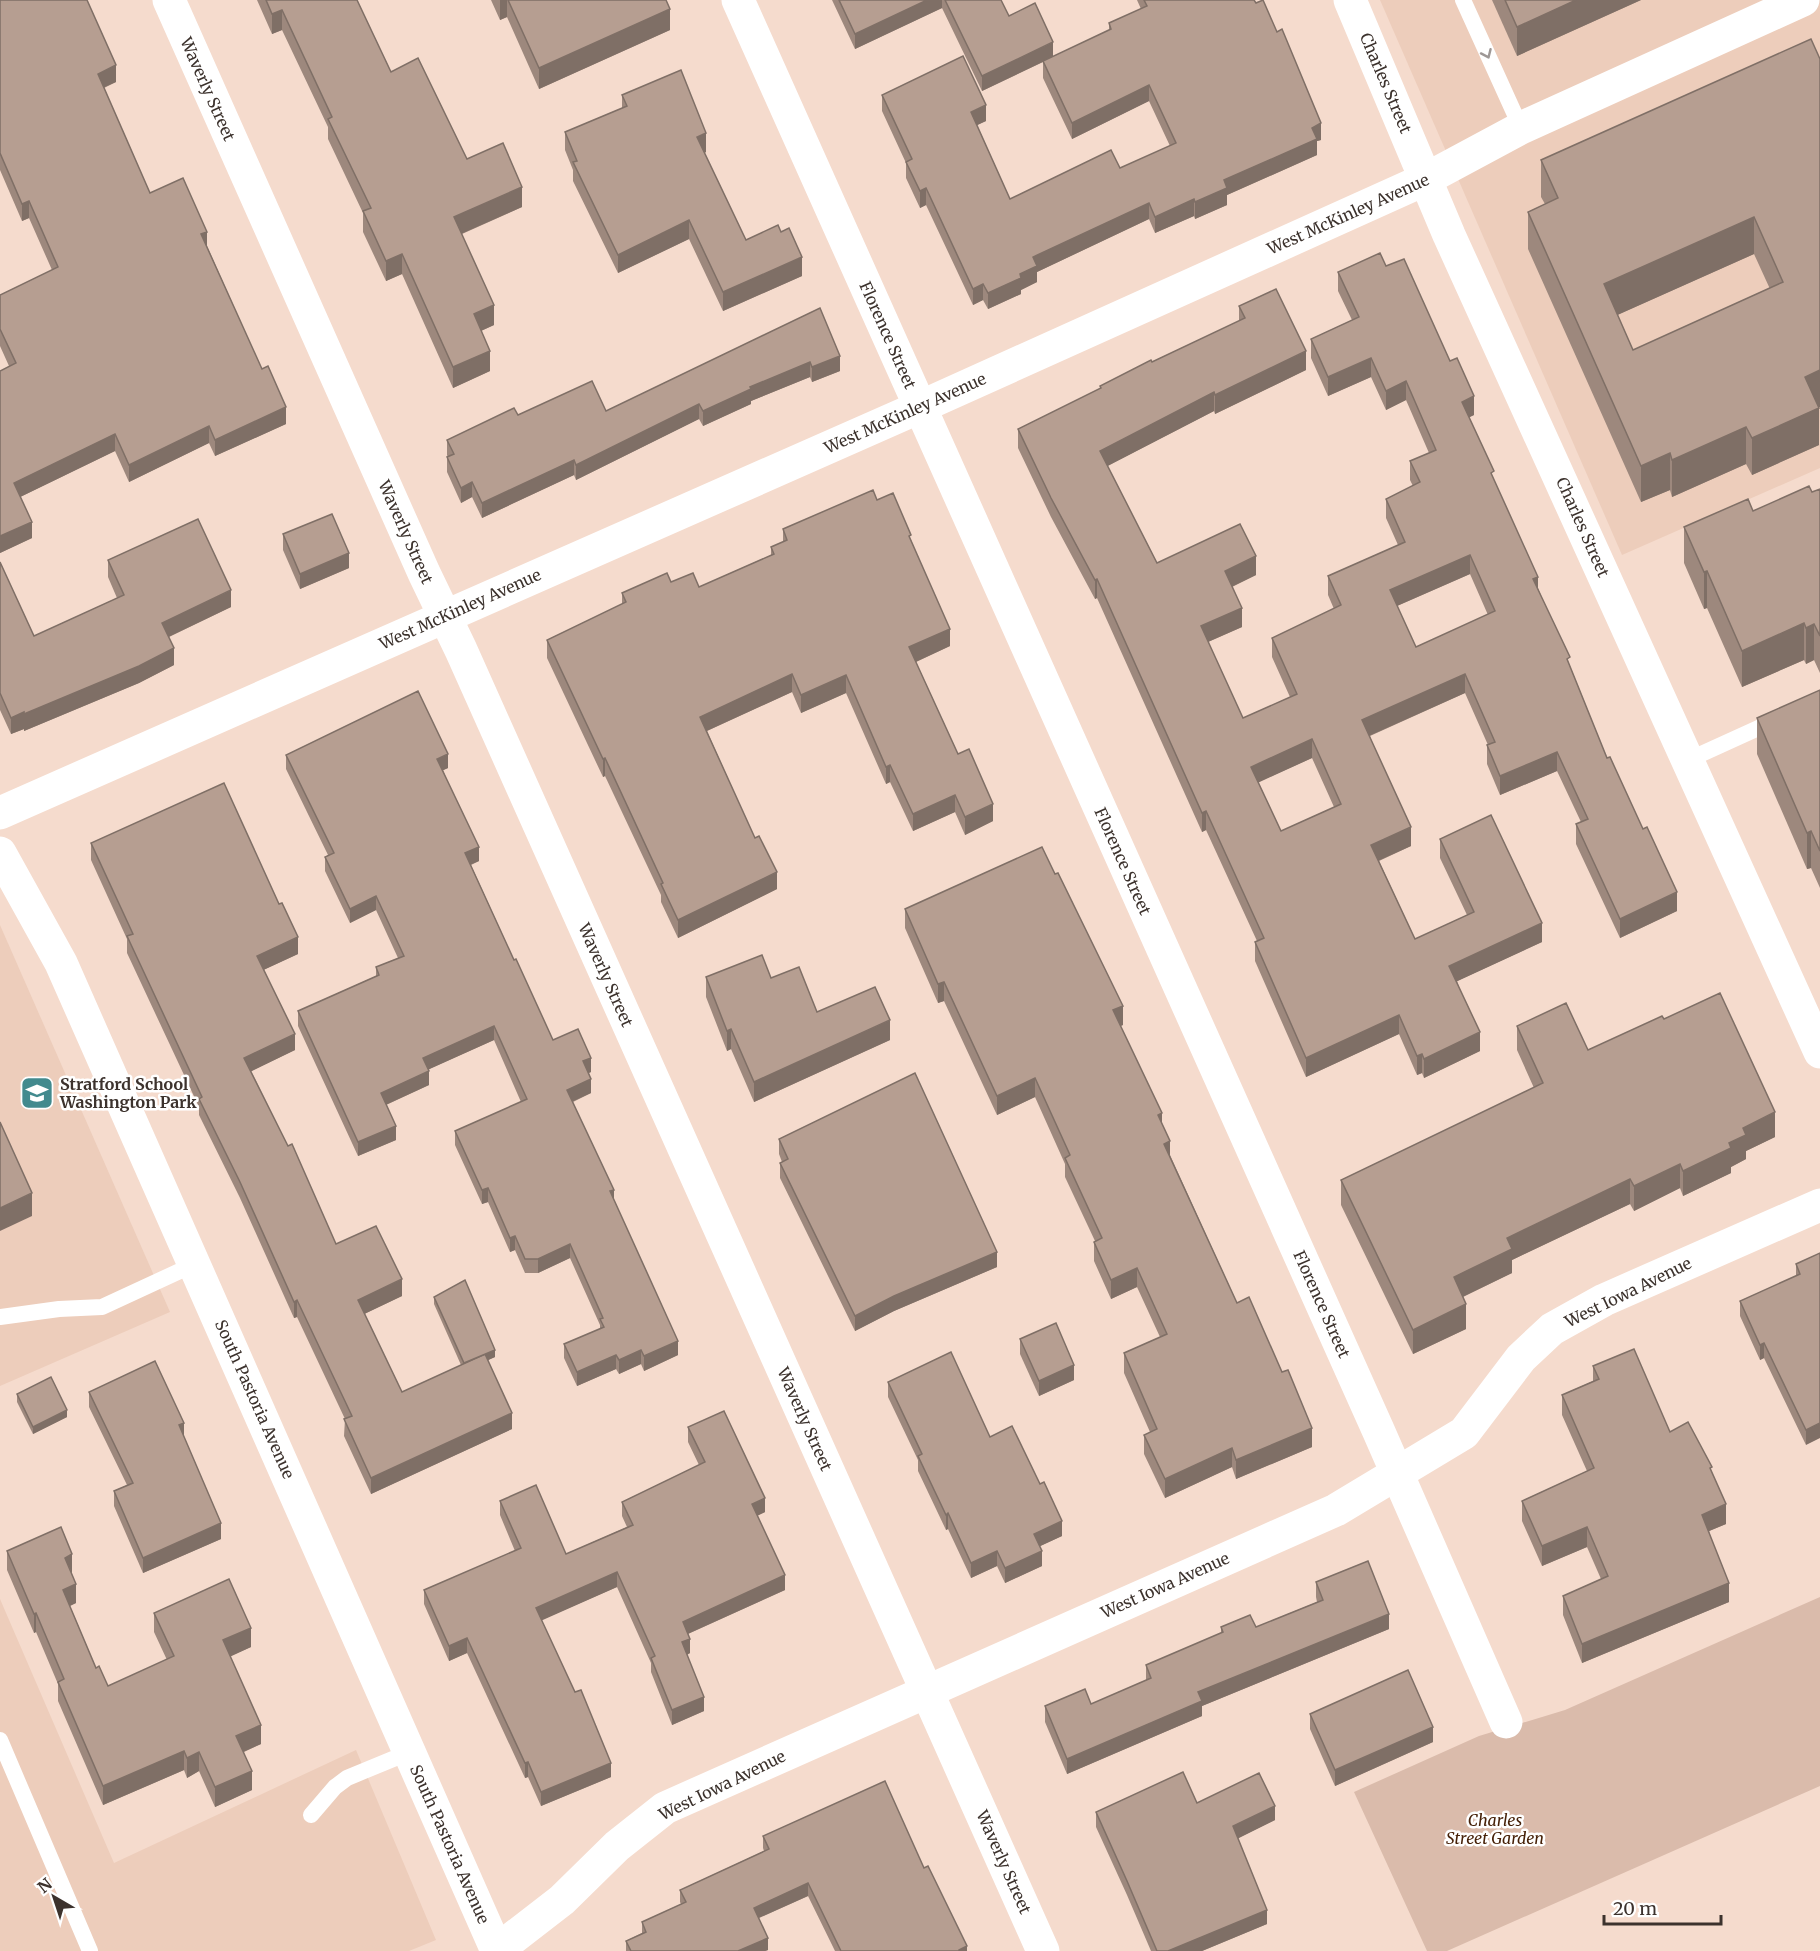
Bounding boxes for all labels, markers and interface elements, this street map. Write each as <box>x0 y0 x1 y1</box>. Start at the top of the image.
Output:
street label: Charles Street <box>1356 30 1416 137</box>
street label: Waverly Street <box>176 33 240 145</box>
one-way arrow <box>1480 47 1492 58</box>
street label: West McKinley Avenue <box>1263 169 1432 259</box>
street label: Florence Street <box>855 278 921 393</box>
street label: West McKinley Avenue <box>820 368 989 458</box>
street label: Charles Street <box>1552 474 1614 581</box>
street label: Waverly Street <box>374 476 438 588</box>
street label: West McKinley Avenue <box>375 564 544 654</box>
street label: Florence Street <box>1090 804 1156 919</box>
street label: Waverly Street <box>574 919 638 1031</box>
place label: Stratford School Washington Park <box>59 1074 197 1112</box>
school or university icon: Stratford School Washington Park <box>19 1075 55 1111</box>
street label: Florence Street <box>1289 1247 1355 1362</box>
street label: West Iowa Avenue <box>1560 1253 1695 1332</box>
street label: South Pastoria Avenue <box>211 1316 299 1482</box>
street label: Waverly Street <box>773 1363 837 1475</box>
street label: West Iowa Avenue <box>1097 1548 1232 1623</box>
street label: West Iowa Avenue <box>654 1746 789 1825</box>
street label: South Pastoria Avenue <box>406 1761 494 1927</box>
street label: Waverly Street <box>972 1806 1036 1918</box>
park label: Charles Street Garden <box>1446 1810 1544 1848</box>
north arrow <box>24 1867 84 1927</box>
text: N <box>33 1873 56 1897</box>
scale bar <box>1604 1888 1721 1926</box>
text: 20 m <box>1613 1897 1657 1920</box>

